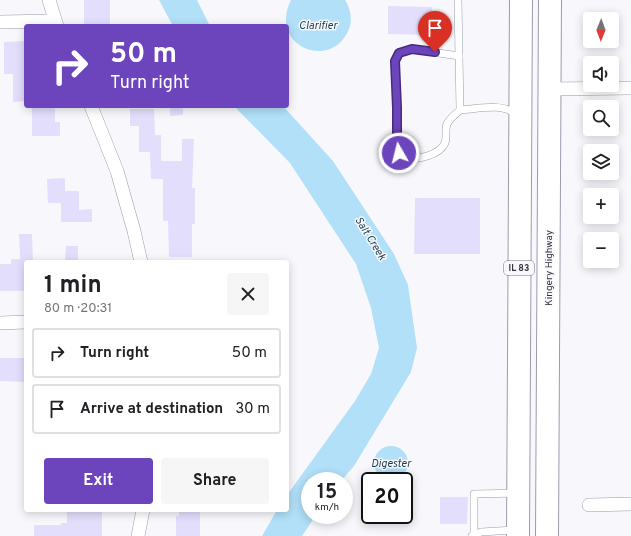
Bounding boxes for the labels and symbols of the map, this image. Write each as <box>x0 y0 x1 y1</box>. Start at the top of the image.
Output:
pin <box>418 11 452 52</box>
north arrow <box>583 12 619 48</box>
water label: Clarifier <box>299 19 338 33</box>
position arrow <box>378 132 420 174</box>
water label: Salt Creek <box>351 214 389 263</box>
street label: Kingery Highway <box>543 230 556 306</box>
road number: IL 83 <box>504 261 534 275</box>
water label: Digester <box>371 457 412 471</box>
speed limit sign: 20 <box>361 472 413 524</box>

